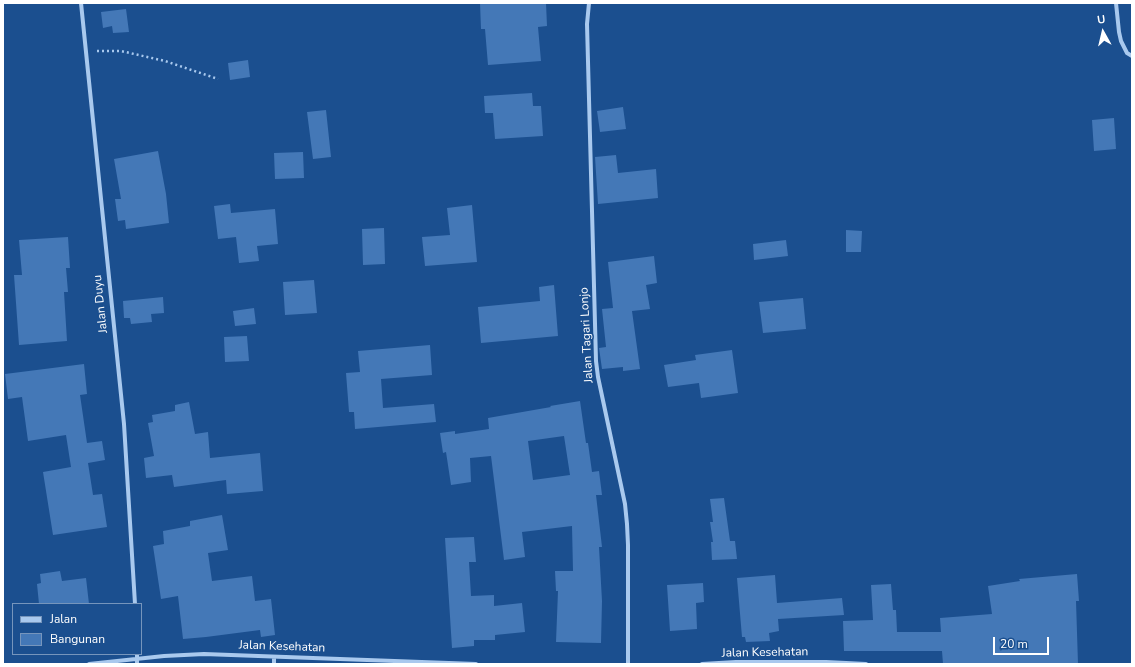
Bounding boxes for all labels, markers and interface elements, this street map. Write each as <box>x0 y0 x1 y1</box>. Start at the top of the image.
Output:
north arrow <box>1083 12 1123 52</box>
text: U <box>1096 12 1106 28</box>
street label: Jalan Duyu <box>91 274 111 334</box>
street label: Jalan Tagari Lonjo <box>577 287 597 383</box>
legend <box>12 603 142 655</box>
text: Jalan <box>50 611 77 627</box>
scale bar <box>995 629 1051 655</box>
text: Bangunan <box>50 631 105 647</box>
text: 20 m <box>1000 636 1028 652</box>
street label: Jalan Kesehatan <box>239 638 325 656</box>
street label: Jalan Kesehatan <box>722 645 808 661</box>

